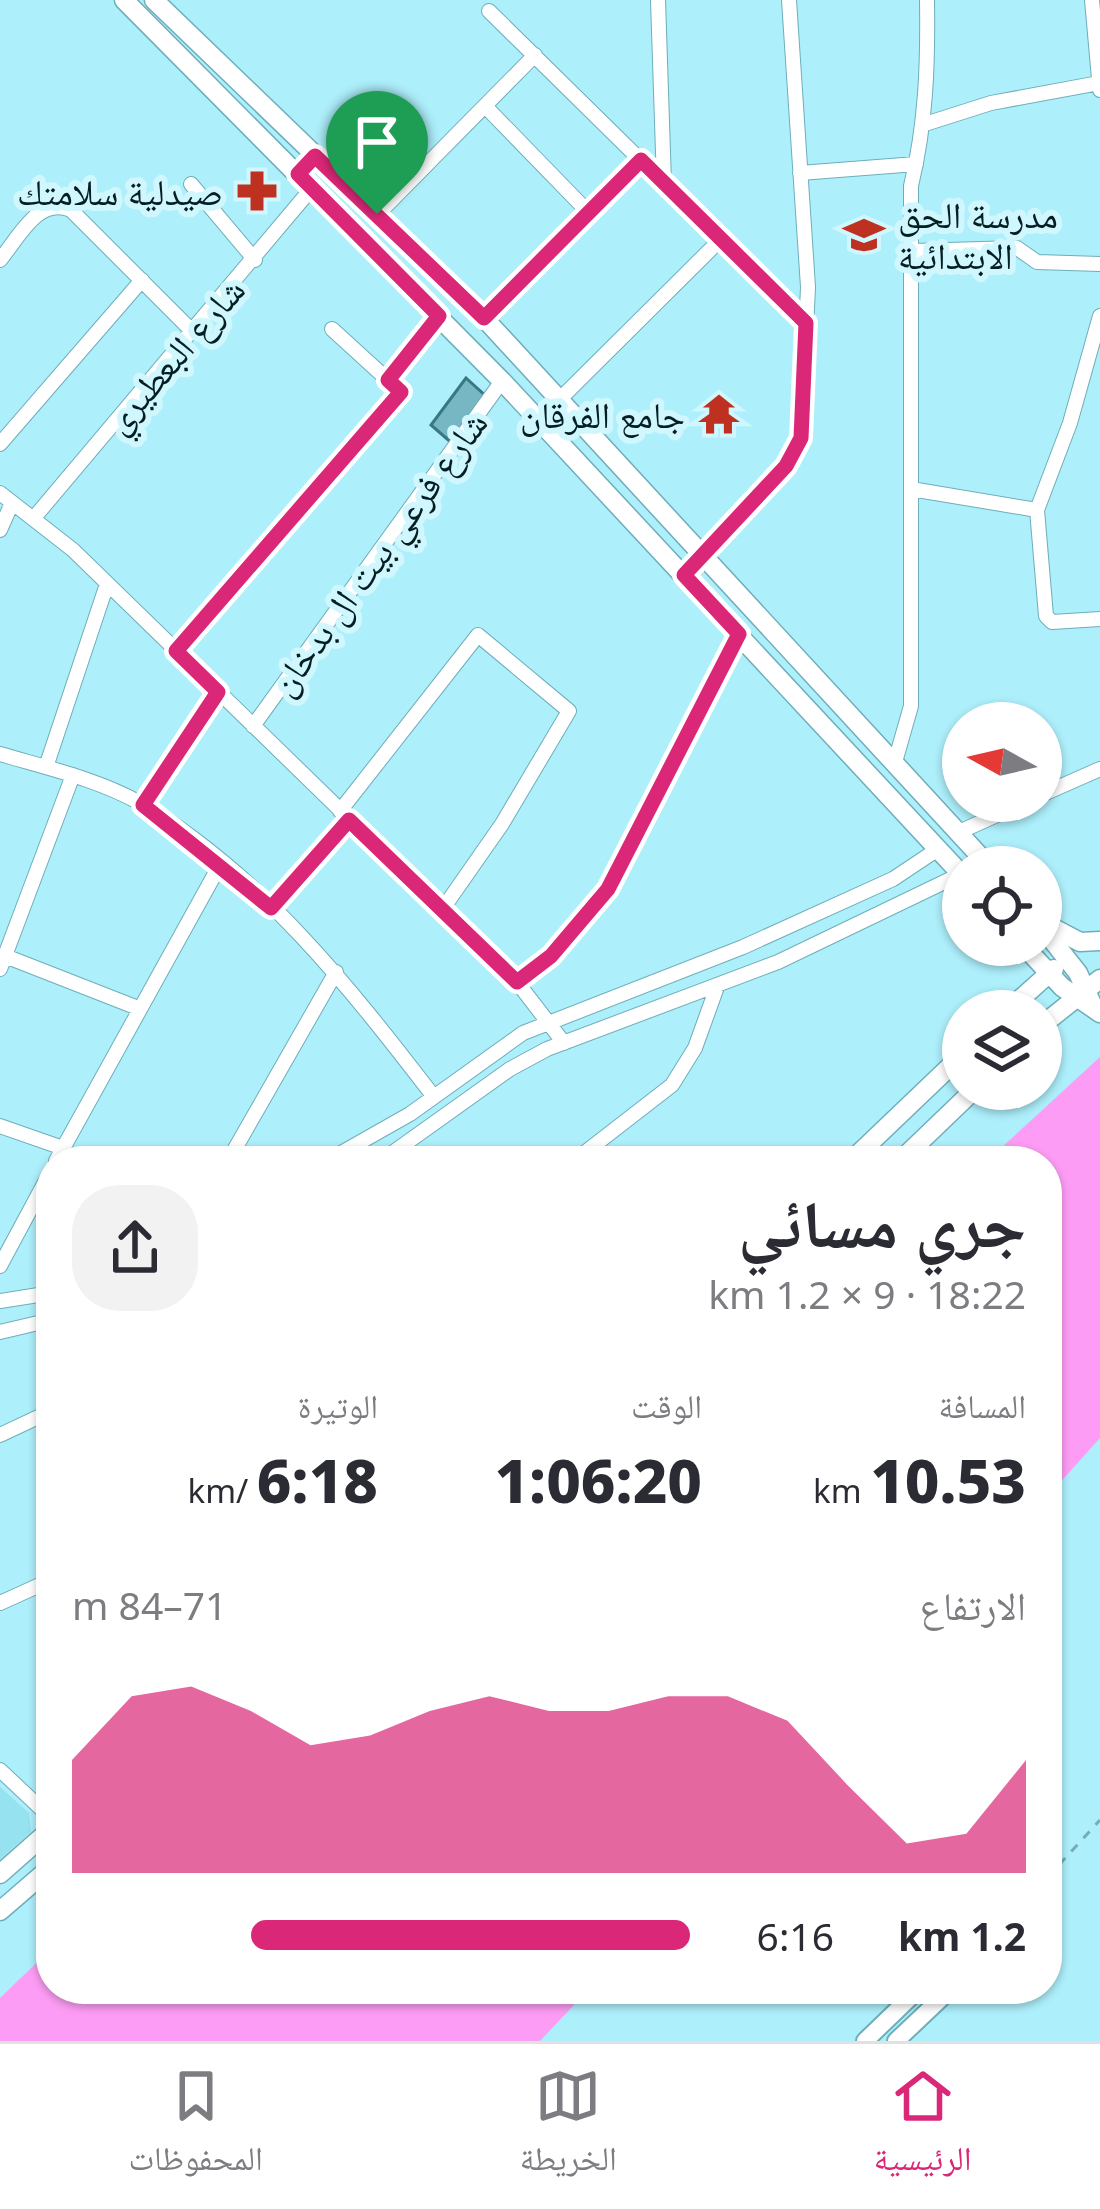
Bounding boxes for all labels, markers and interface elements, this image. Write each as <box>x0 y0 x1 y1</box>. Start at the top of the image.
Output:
pin <box>326 91 428 214</box>
icon: arrive <box>344 109 410 175</box>
place label: صيدلية سلامتك <box>17 167 223 216</box>
pharmacy icon: صيدلية سلامتك <box>234 168 280 214</box>
place label: مدرسة الحق الابتدائية <box>898 190 1058 280</box>
school or university icon: مدرسة الحق الابتدائية <box>841 212 887 258</box>
street label: شارع البعطيري <box>93 267 259 447</box>
place label: جامع الفرقان <box>520 390 685 439</box>
temple icon: جامع الفرقان <box>696 391 742 437</box>
street label: شارع فرعي بيت ال بدخان <box>258 401 502 708</box>
north arrow <box>942 702 1062 822</box>
map controls <box>942 702 1062 1110</box>
button: locate <box>942 846 1062 966</box>
button: layers <box>942 990 1062 1110</box>
text: جري مسائي <box>738 1177 1026 1267</box>
button: share <box>72 1185 198 1311</box>
text: 18:22 · 9 × 1.2 km <box>708 1267 1026 1320</box>
text: الوتيرة <box>298 1383 378 1428</box>
text: الوقت <box>631 1383 702 1428</box>
text: المسافة <box>939 1383 1026 1428</box>
text: 6:18 <box>257 1439 378 1521</box>
text: 1:06:20 <box>494 1439 702 1521</box>
text: 10.53 <box>870 1439 1026 1521</box>
text: /km <box>188 1468 257 1513</box>
text: km <box>813 1468 870 1513</box>
text: 71–84 m <box>72 1578 227 1631</box>
text: الارتفاع <box>920 1578 1026 1631</box>
text: 6:16 <box>757 1909 834 1962</box>
text: 1.2 km <box>898 1909 1026 1962</box>
tab: المحفوظات <box>128 2063 263 2191</box>
tab: الخريطة <box>520 2063 617 2191</box>
tab: الرئيسية <box>874 2063 972 2191</box>

